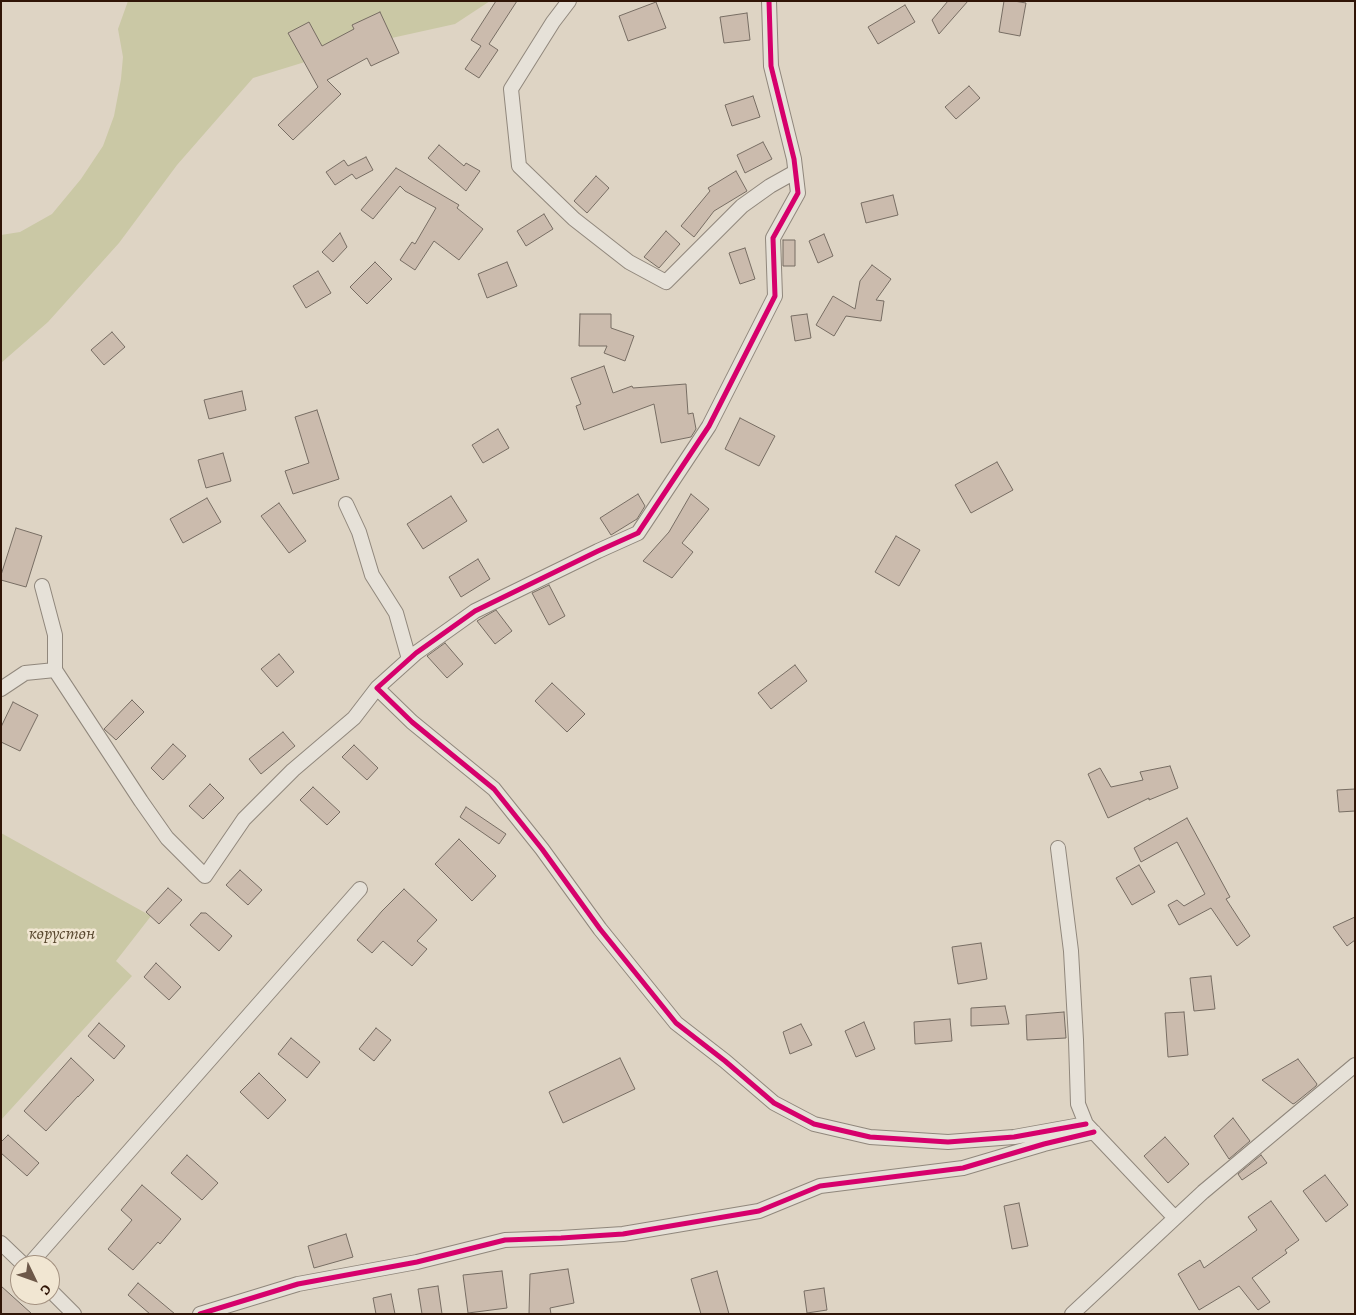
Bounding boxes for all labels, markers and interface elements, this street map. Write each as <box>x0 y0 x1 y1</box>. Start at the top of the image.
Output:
park label: көрүстөн <box>29 924 95 946</box>
north arrow <box>10 1255 60 1305</box>
text: С <box>36 1280 56 1299</box>

